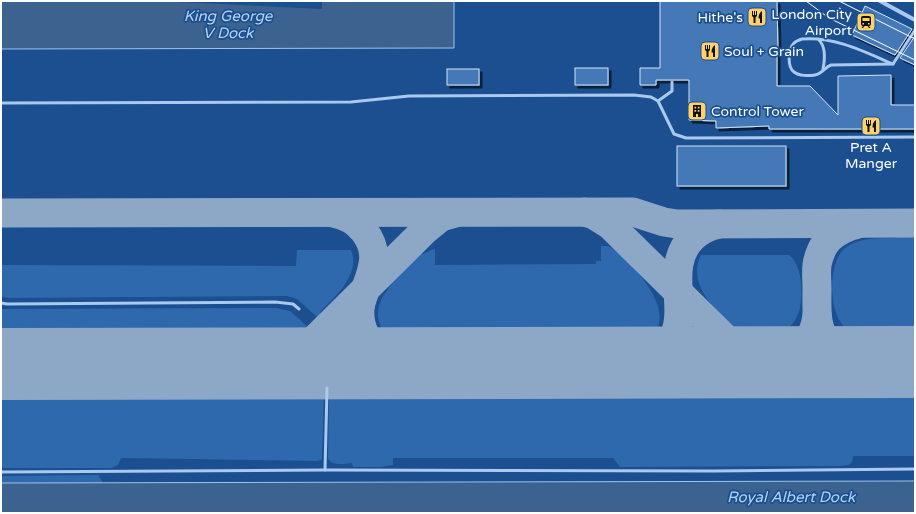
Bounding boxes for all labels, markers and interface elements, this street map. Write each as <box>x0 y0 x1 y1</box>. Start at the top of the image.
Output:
restaurant icon: Hithe's <box>746 6 768 28</box>
place label: London City Airport <box>771 6 853 39</box>
water label: King George V Dock <box>184 7 274 42</box>
place label: Hithe's <box>697 9 743 26</box>
station icon: London City Airport <box>855 11 877 33</box>
restaurant icon: Soul + Grain <box>699 40 721 62</box>
place label: Soul + Grain <box>724 43 804 60</box>
building icon: Control Tower <box>686 100 708 122</box>
place label: Control Tower <box>711 103 804 120</box>
restaurant icon: Pret A Manger <box>860 115 882 137</box>
place label: Pret A Manger <box>845 139 898 172</box>
water label: Royal Albert Dock <box>727 488 857 506</box>

